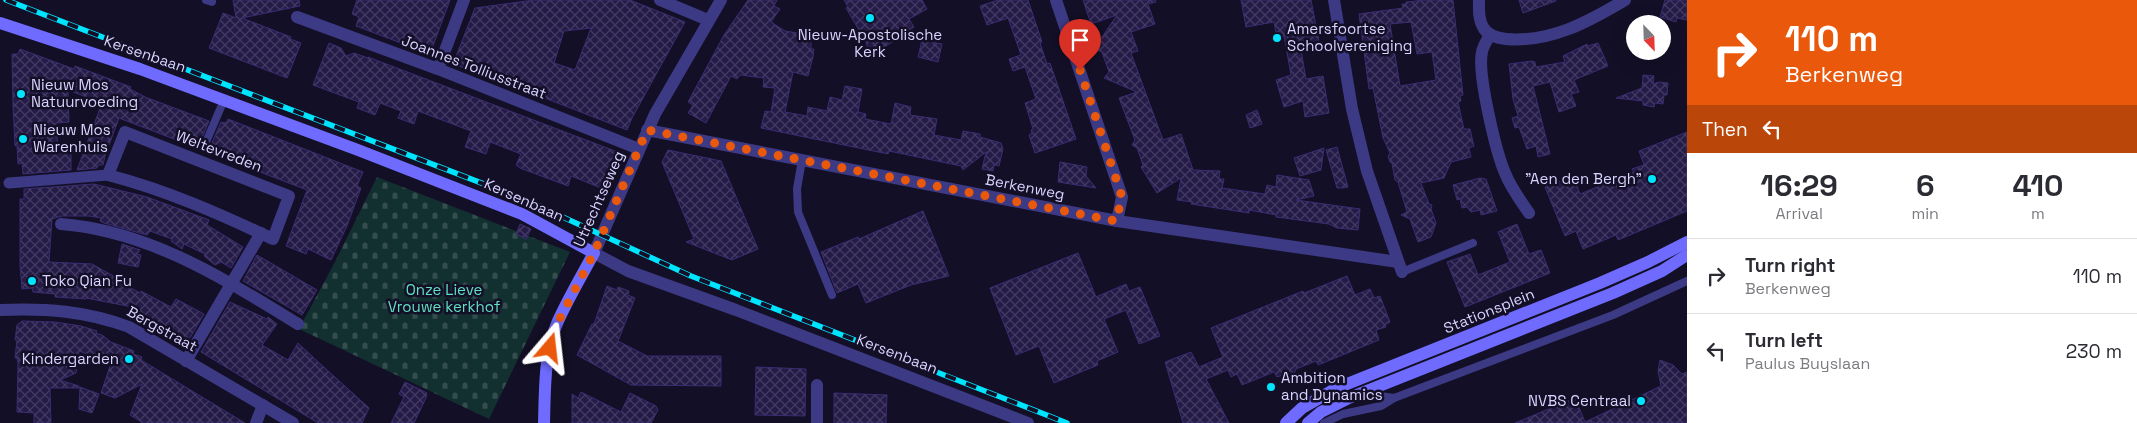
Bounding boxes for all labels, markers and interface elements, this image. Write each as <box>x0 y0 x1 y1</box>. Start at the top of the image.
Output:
marker: Nieuw-Apostolische Kerk <box>864 12 876 24</box>
north arrow <box>1626 15 1671 60</box>
map controls <box>1626 15 1671 60</box>
text: 110 m <box>1785 17 1878 61</box>
pin <box>1059 19 1101 70</box>
place label: Amersfoortse Schoolvereniging <box>1287 19 1413 55</box>
icon: right <box>1702 20 1767 85</box>
place label: Nieuw-Apostolische Kerk <box>798 25 942 61</box>
icon: arrive <box>1066 26 1094 54</box>
street label: Joannes Tolliusstraat <box>399 30 549 103</box>
street label: Kersenbaan <box>102 31 189 76</box>
marker: Amersfoortse Schoolvereniging <box>1271 32 1283 44</box>
text: Berkenweg <box>1785 60 1903 88</box>
place label: Nieuw Mos Natuurvoeding <box>31 75 138 111</box>
marker: Nieuw Mos Natuurvoeding <box>15 88 27 100</box>
icon: left <box>1758 115 1786 143</box>
text: Then <box>1702 117 1748 142</box>
place label: Nieuw Mos Warenhuis <box>33 120 111 156</box>
street label: Weltevreden <box>173 125 265 176</box>
marker: Nieuw Mos Warenhuis <box>17 133 29 145</box>
street label: Utrechtseweg <box>569 148 628 250</box>
text: 16:29 <box>1761 166 1838 205</box>
text: 6 <box>1916 166 1934 205</box>
text: 410 <box>2012 166 2063 205</box>
place label: "Aen den Bergh" <box>1525 169 1642 188</box>
street label: Berkenweg <box>984 170 1066 204</box>
marker: "Aen den Bergh" <box>1646 173 1658 185</box>
street label: Kersenbaan <box>481 174 567 226</box>
text: Arrival <box>1775 203 1823 224</box>
text: min <box>1911 203 1939 224</box>
text: m <box>2031 203 2045 224</box>
text: Turn right <box>1745 253 1835 278</box>
icon: right <box>1702 262 1730 290</box>
text: 110 m <box>2073 264 2122 289</box>
place label: Toko Qian Fu <box>42 271 132 290</box>
marker: Toko Qian Fu <box>26 275 38 287</box>
text: Berkenweg <box>1745 278 1831 299</box>
park label: Onze Lieve Vrouwe kerkhof <box>388 280 501 316</box>
street label: Stationsplein <box>1441 284 1537 337</box>
street label: Bergstraat <box>124 301 201 356</box>
position arrow <box>523 321 575 373</box>
text: Turn left <box>1745 328 1823 353</box>
street label: Kersenbaan <box>854 329 940 378</box>
icon: left <box>1702 337 1730 365</box>
text: 230 m <box>2066 339 2122 364</box>
place label: Kindergarden <box>22 349 119 368</box>
marker: Kindergarden <box>123 353 135 365</box>
text: Paulus Buyslaan <box>1745 353 1870 374</box>
place label: Ambition and Dynamics <box>1281 368 1383 404</box>
marker: Ambition and Dynamics <box>1265 381 1277 393</box>
place label: NVBS Centraal <box>1528 391 1631 410</box>
marker: NVBS Centraal <box>1635 395 1647 407</box>

